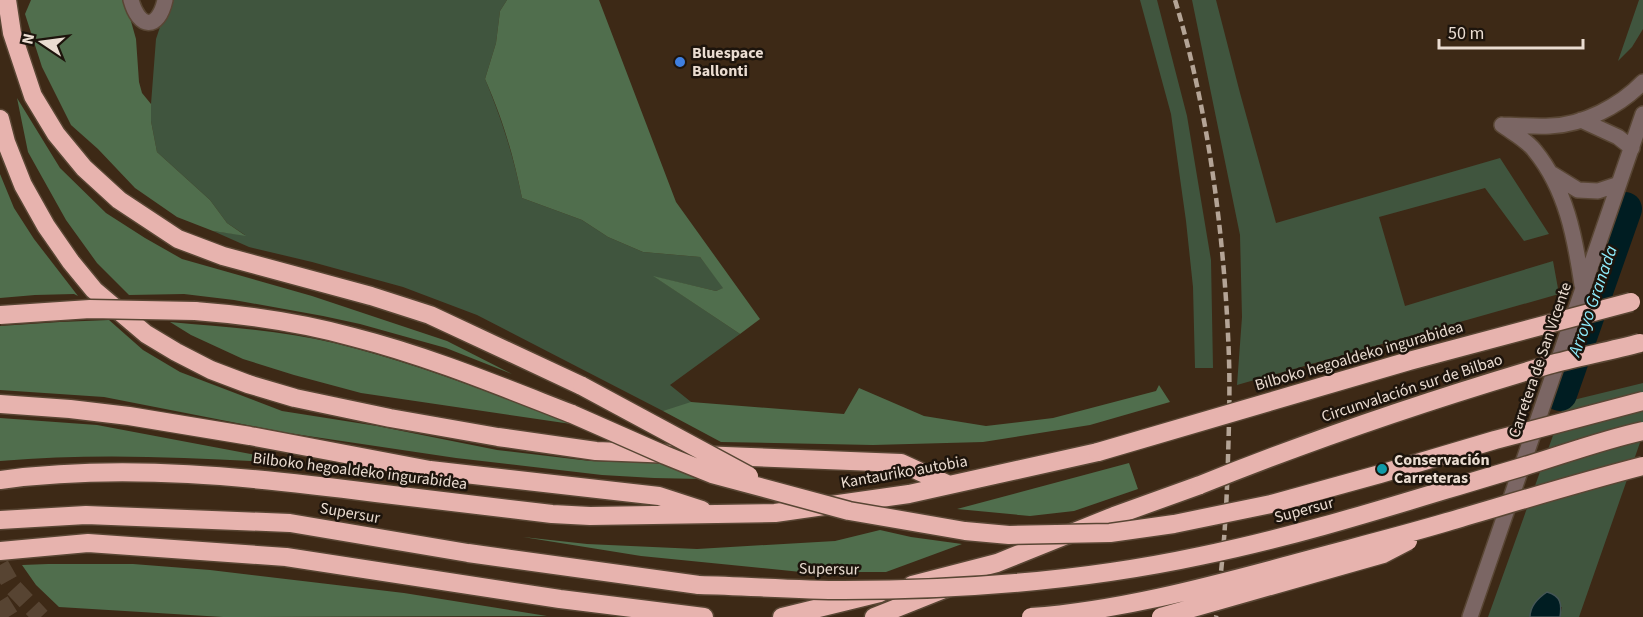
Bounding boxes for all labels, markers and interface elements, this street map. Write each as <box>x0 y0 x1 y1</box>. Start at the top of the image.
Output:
north arrow <box>12 12 72 72</box>
scale bar <box>1439 12 1583 50</box>
text: 50 m <box>1448 21 1484 46</box>
text: N <box>16 31 40 47</box>
place label: Bluespace Ballonti <box>692 42 763 82</box>
marker: Bluespace Ballonti <box>673 55 687 69</box>
water label: Arroyo Granada <box>1562 242 1624 361</box>
street label: Carretera de San Vicente <box>1503 279 1577 441</box>
street label: Bilboko hegoaldeko ingurabidea <box>1252 316 1466 396</box>
street label: Circunvalación sur de Bilbao <box>1319 348 1505 428</box>
street label: Bilboko hegoaldeko ingurabidea <box>252 447 468 495</box>
place label: Conservación Carreteras <box>1394 449 1490 489</box>
street label: Kantauriko autobia <box>839 450 969 494</box>
marker: Conservación Carreteras <box>1375 462 1389 476</box>
street label: Supersur <box>1272 491 1337 528</box>
street label: Supersur <box>318 497 382 529</box>
street label: Supersur <box>799 557 860 581</box>

